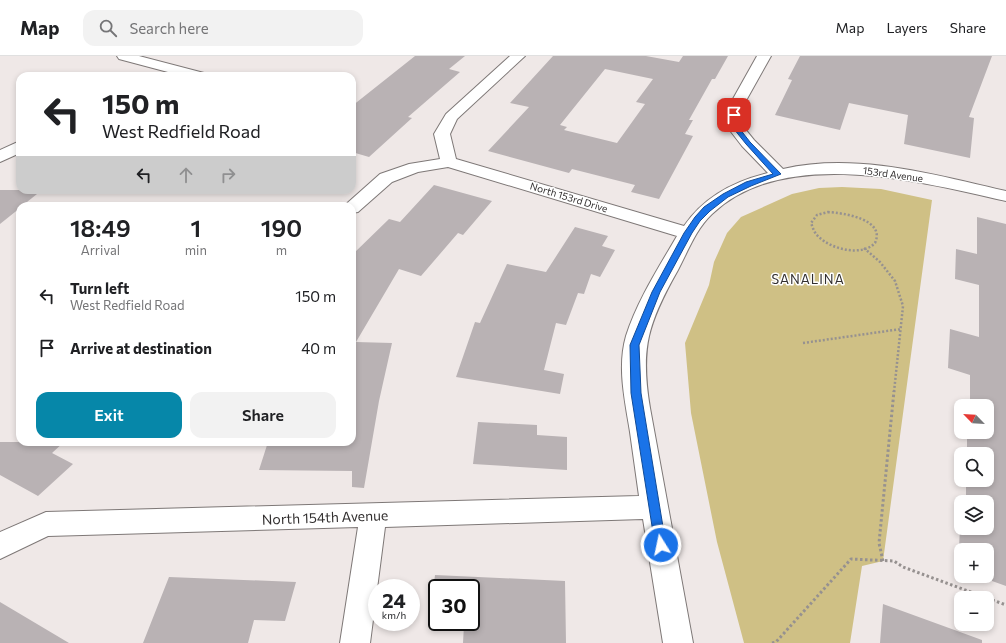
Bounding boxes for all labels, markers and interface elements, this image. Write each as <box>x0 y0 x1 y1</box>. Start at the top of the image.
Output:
search box <box>83 10 363 46</box>
text: Map <box>20 16 59 39</box>
icon: search <box>97 17 119 39</box>
text: Search here <box>129 19 209 37</box>
text: Map <box>836 19 864 36</box>
text: Layers <box>886 19 928 36</box>
text: Share <box>950 19 986 36</box>
text: 150 m <box>102 86 179 120</box>
icon: left <box>36 88 88 140</box>
pin <box>717 98 751 132</box>
icon: arrive <box>723 104 745 126</box>
text: West Redfield Road <box>102 120 261 142</box>
icon: left <box>133 164 155 186</box>
icon: ahead <box>175 164 197 186</box>
icon: right <box>217 164 239 186</box>
street label: 153rd Avenue <box>862 164 924 184</box>
street label: North 153rd Drive <box>529 179 609 215</box>
text: 18:49 <box>70 213 131 242</box>
text: 1 <box>190 213 201 242</box>
text: 190 <box>261 213 302 242</box>
text: Arrival <box>81 242 120 258</box>
text: min <box>185 242 207 258</box>
text: m <box>276 242 287 258</box>
district label: SANALINA <box>771 271 845 287</box>
text: Turn left <box>70 279 129 297</box>
icon: left <box>36 285 58 307</box>
text: 150 m <box>295 287 336 305</box>
text: West Redfield Road <box>70 297 185 313</box>
icon: arrive <box>36 337 58 359</box>
text: Arrive at destination <box>70 339 212 357</box>
text: 40 m <box>301 339 336 357</box>
button: Exit <box>36 392 182 438</box>
button: Share <box>190 392 336 438</box>
north arrow <box>954 399 994 439</box>
map controls <box>954 399 994 631</box>
button: search <box>954 447 994 487</box>
button: layers <box>954 495 994 535</box>
street label: North 154th Avenue <box>261 506 389 528</box>
position arrow <box>640 524 682 566</box>
button: + <box>954 543 994 583</box>
speed limit sign: 30 <box>428 579 480 631</box>
text: 24 <box>382 588 406 612</box>
button: − <box>954 591 994 631</box>
text: km/h <box>382 609 406 621</box>

